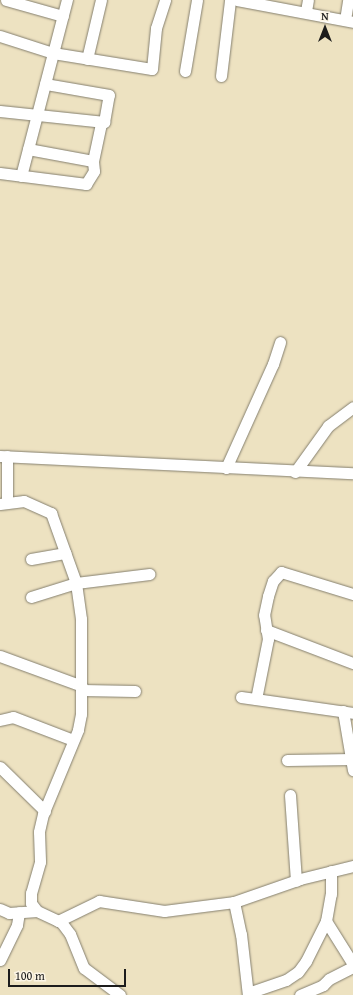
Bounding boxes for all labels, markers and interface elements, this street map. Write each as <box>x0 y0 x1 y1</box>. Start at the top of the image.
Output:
north arrow <box>305 8 345 48</box>
text: N <box>321 8 329 24</box>
scale bar <box>10 961 128 987</box>
text: 100 m <box>15 967 45 984</box>

